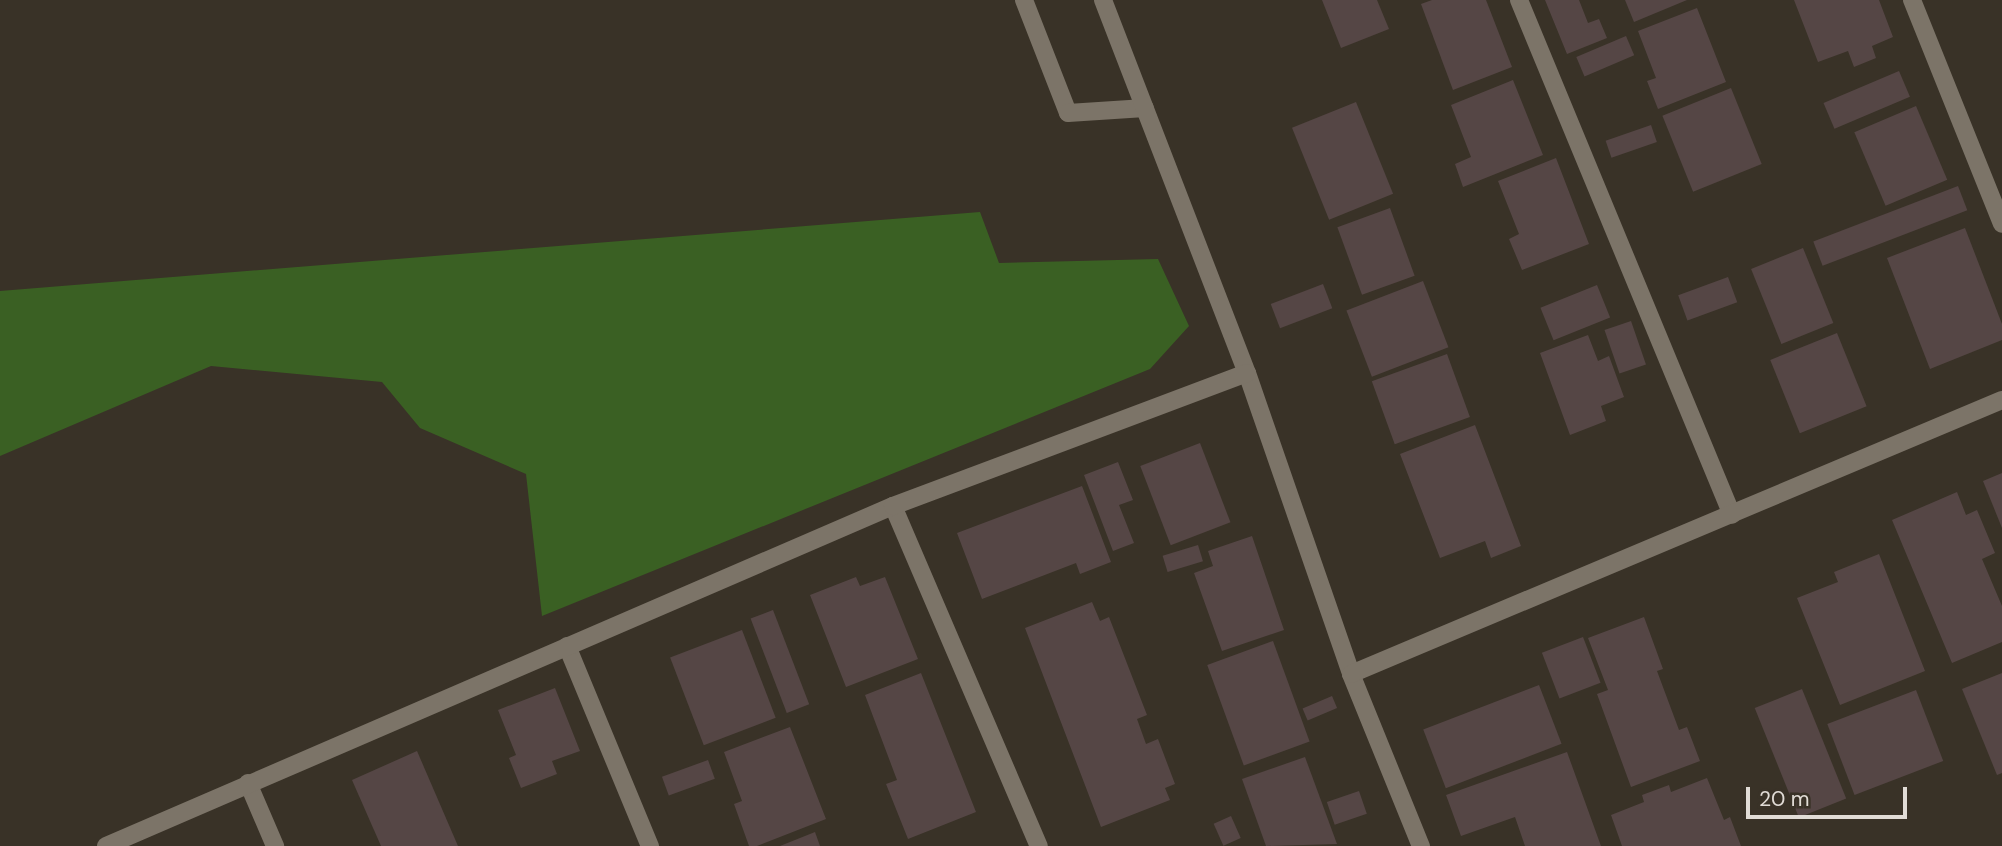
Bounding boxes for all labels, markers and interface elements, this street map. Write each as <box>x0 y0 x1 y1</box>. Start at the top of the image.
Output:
scale bar <box>1750 772 1911 816</box>
text: 20 m <box>1759 785 1810 813</box>

